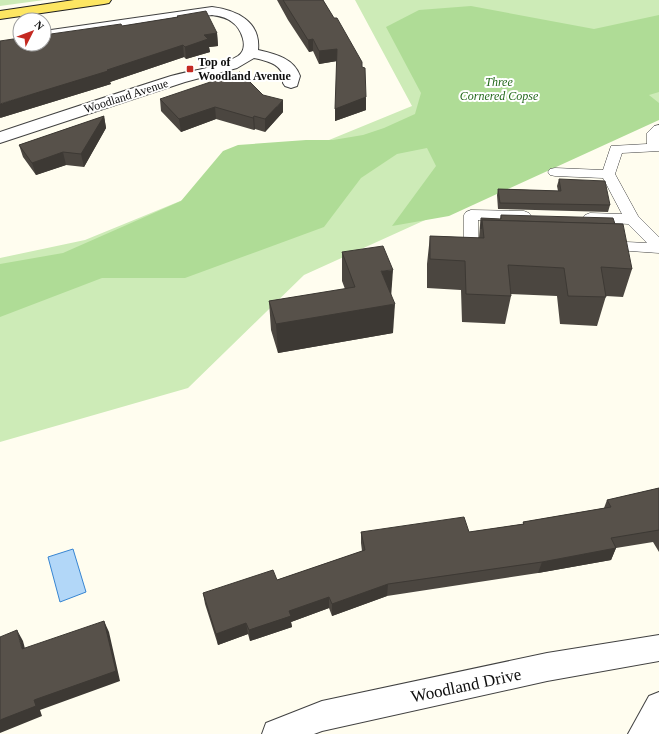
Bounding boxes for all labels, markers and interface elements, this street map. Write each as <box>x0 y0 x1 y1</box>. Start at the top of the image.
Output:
north arrow <box>12 12 52 52</box>
text: N <box>32 18 47 32</box>
place label: Top of Woodland Avenue <box>198 55 291 83</box>
marker: Top of Woodland Avenue <box>185 64 195 74</box>
park label: Three Cornered Copse <box>460 75 539 103</box>
street label: Woodland Avenue <box>82 76 170 116</box>
street label: Woodland Drive <box>409 665 523 706</box>

